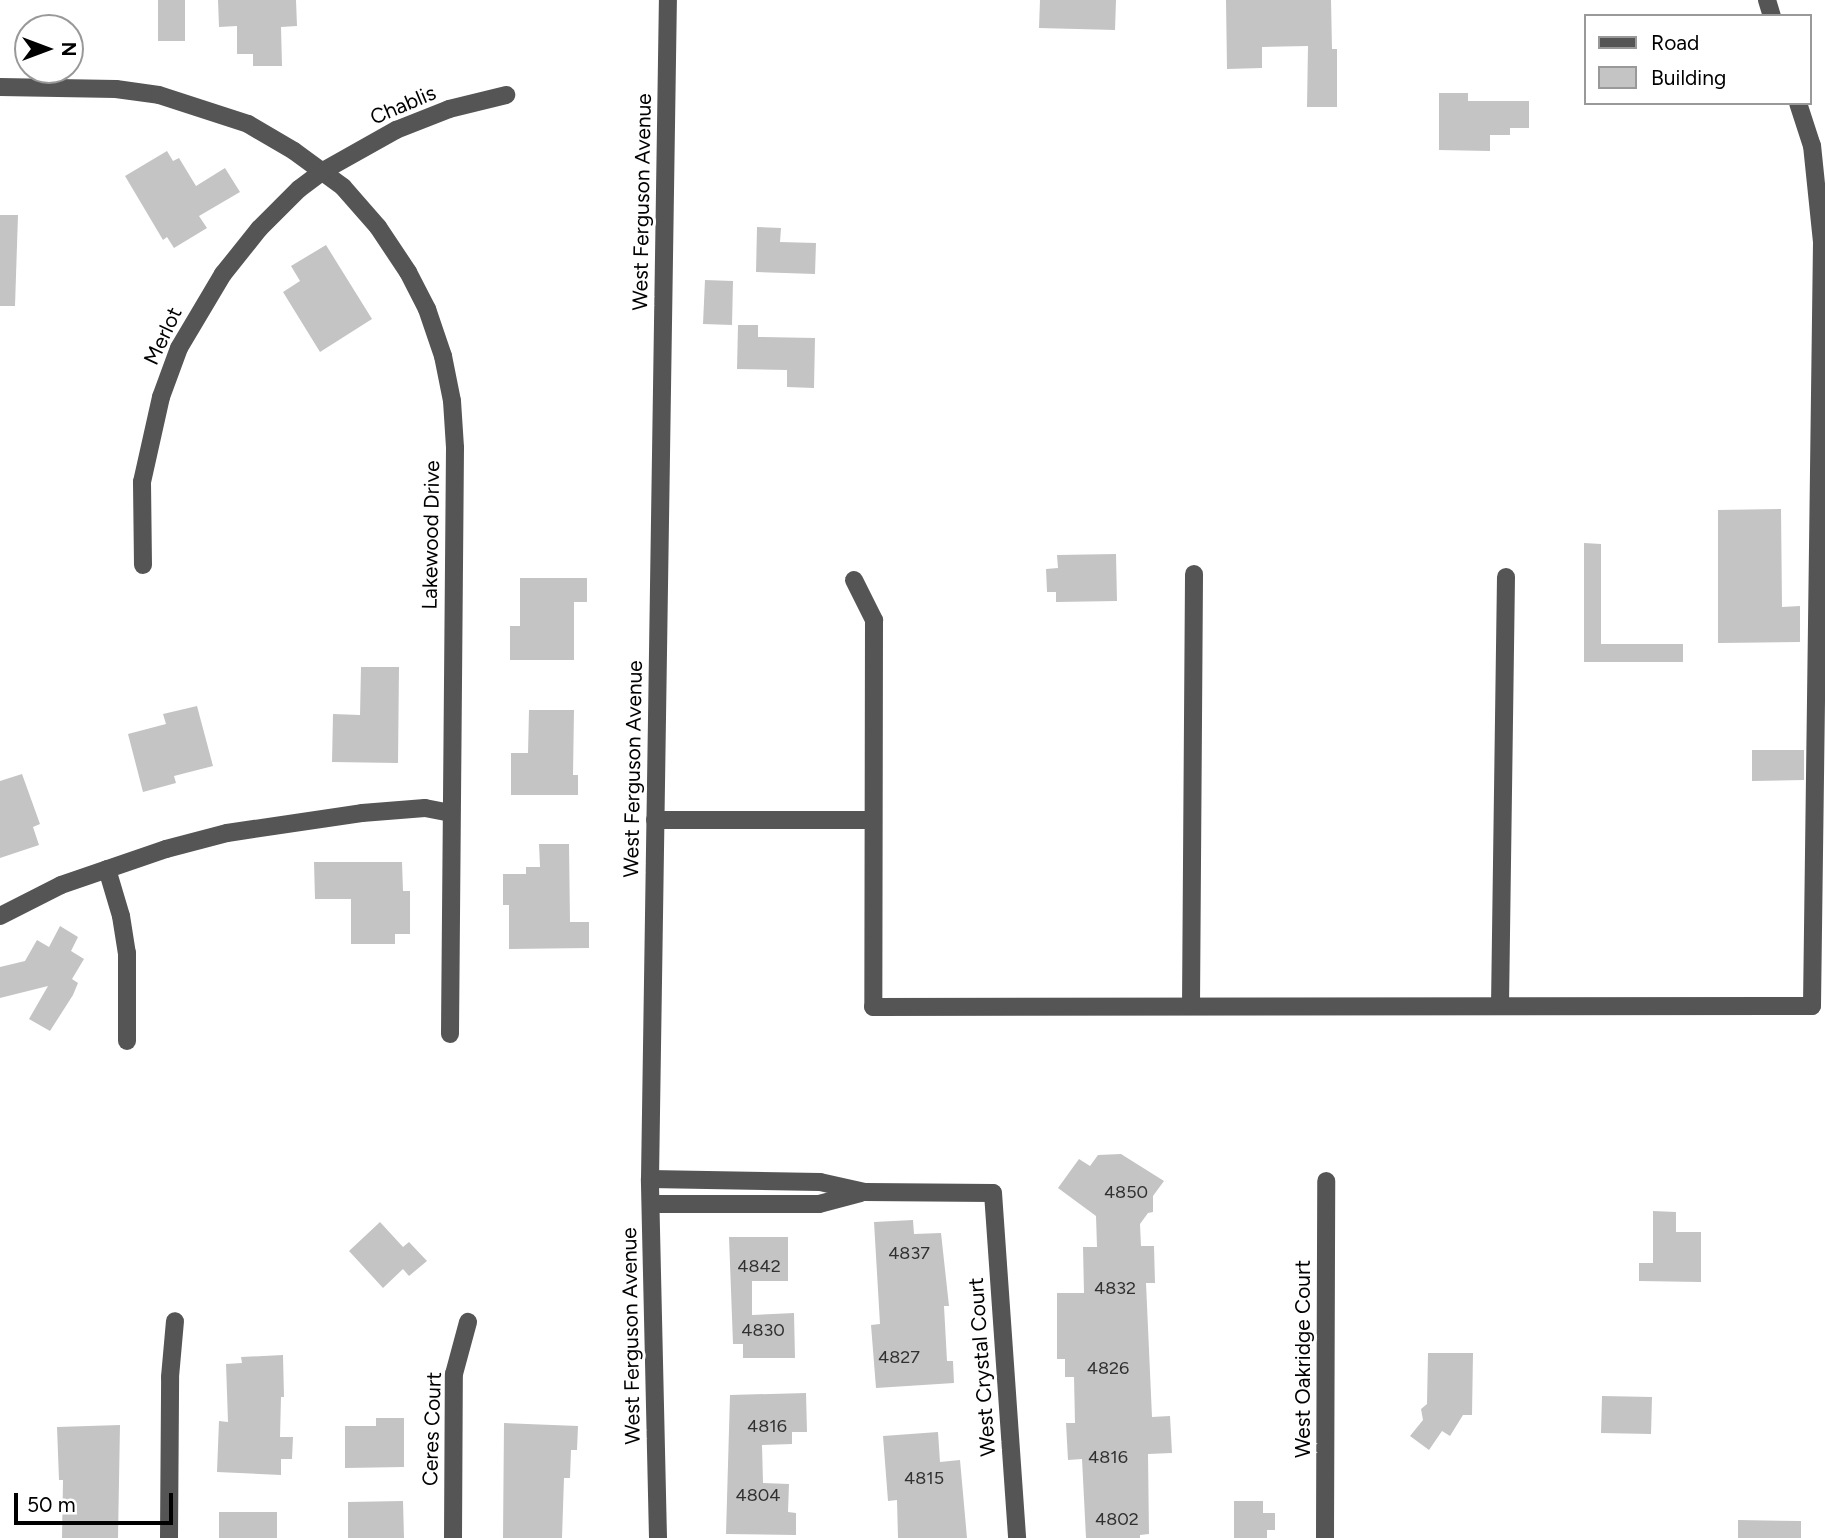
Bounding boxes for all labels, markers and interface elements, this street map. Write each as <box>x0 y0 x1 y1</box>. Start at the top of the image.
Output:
north arrow <box>14 14 84 84</box>
legend <box>1584 14 1811 105</box>
text: Road <box>1651 30 1699 55</box>
text: N <box>57 42 80 56</box>
text: Building <box>1651 65 1726 90</box>
street label: Chablis <box>366 80 440 130</box>
street label: West Ferguson Avenue <box>628 93 656 311</box>
street label: Merlot <box>139 303 187 369</box>
street label: Lakewood Drive <box>417 460 445 610</box>
street label: West Ferguson Avenue <box>619 660 647 878</box>
house number: 4850 <box>1104 1181 1148 1203</box>
street label: West Ferguson Avenue <box>617 1227 645 1445</box>
house number: 4837 <box>888 1242 930 1264</box>
house number: 4842 <box>737 1255 781 1277</box>
street label: West Oakridge Court <box>1290 1260 1316 1458</box>
street label: West Crystal Court <box>963 1277 1001 1457</box>
house number: 4832 <box>1094 1277 1136 1299</box>
house number: 4830 <box>741 1319 785 1341</box>
house number: 4827 <box>878 1346 920 1368</box>
house number: 4826 <box>1087 1357 1129 1379</box>
street label: Ceres Court <box>417 1371 447 1487</box>
house number: 4816 <box>747 1415 787 1437</box>
house number: 4816 <box>1088 1446 1128 1468</box>
house number: 4815 <box>904 1467 944 1489</box>
scale bar <box>18 1478 177 1522</box>
house number: 4804 <box>736 1484 780 1506</box>
text: 50 m <box>27 1492 76 1517</box>
house number: 4802 <box>1095 1508 1139 1530</box>

